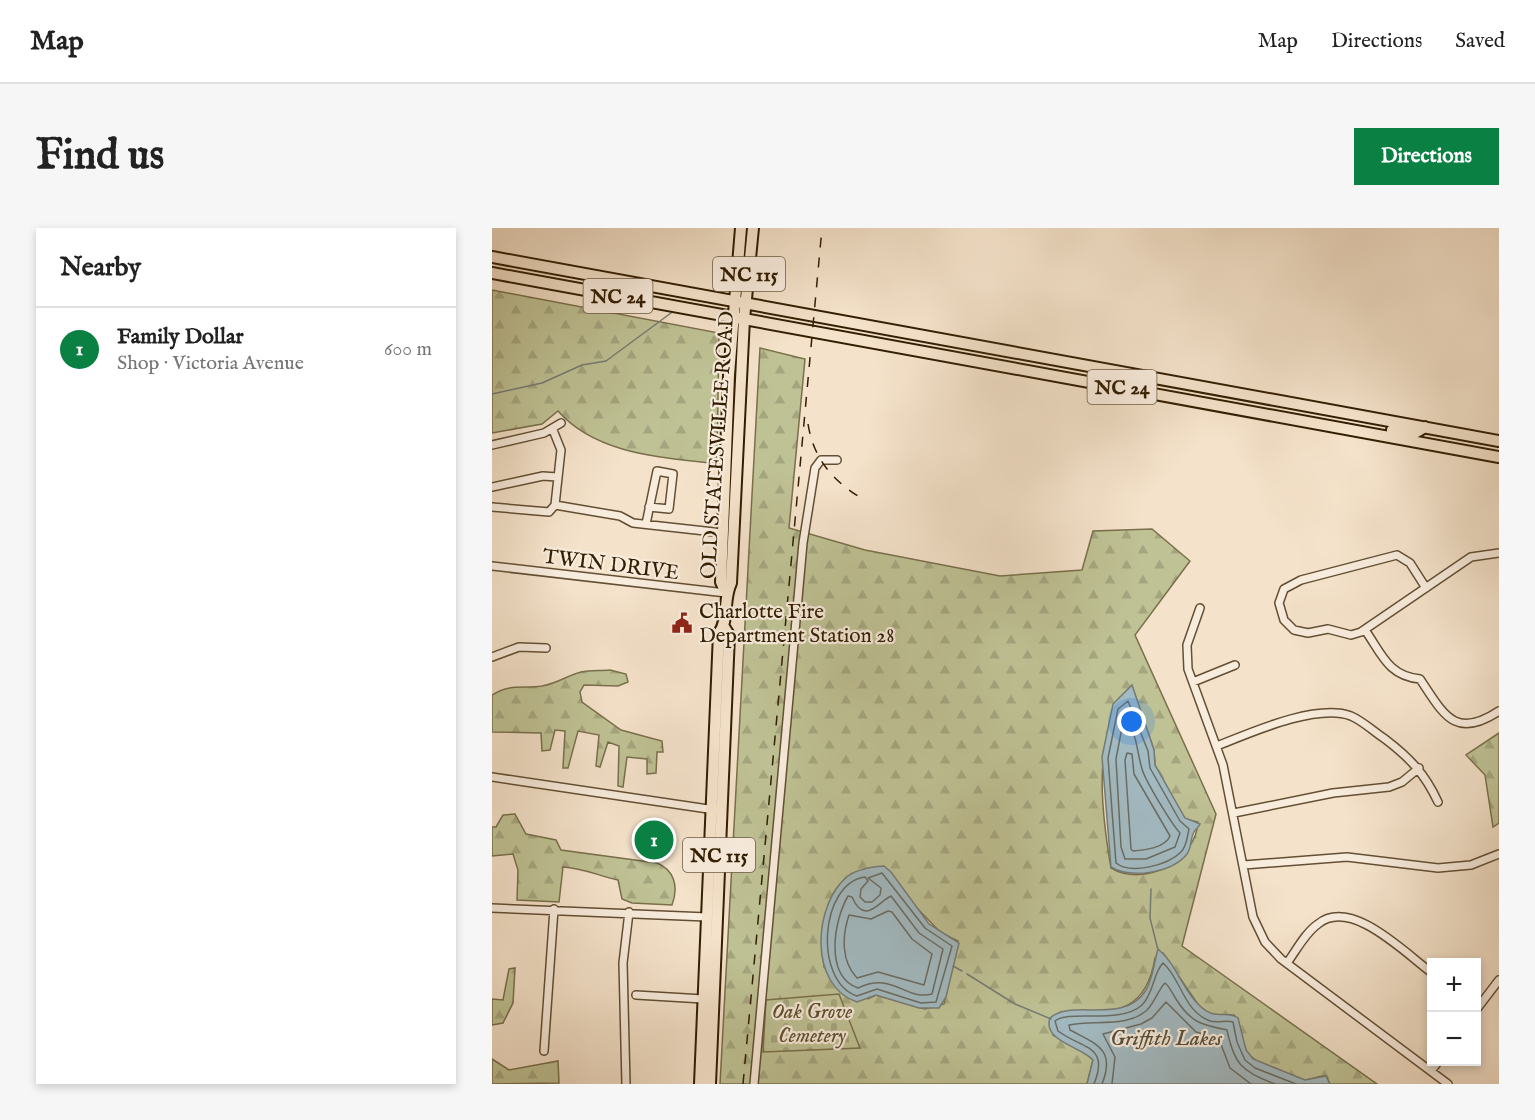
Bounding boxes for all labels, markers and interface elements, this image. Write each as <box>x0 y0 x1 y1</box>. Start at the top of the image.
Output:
text: Map <box>30 24 84 59</box>
text: Map <box>1258 28 1298 55</box>
text: Directions <box>1331 28 1422 55</box>
text: Saved <box>1455 28 1505 55</box>
button: Directions <box>1354 128 1499 185</box>
text: Find us <box>36 130 164 183</box>
text: Nearby <box>60 251 141 284</box>
road number: NC 115 <box>713 257 785 291</box>
road number: NC 24 <box>584 279 652 313</box>
street label: OLD STATESVILLE ROAD <box>696 310 741 580</box>
text: Family Dollar <box>117 323 244 351</box>
text: 1 <box>76 337 83 362</box>
text: 600 m <box>384 337 432 362</box>
text: Shop · Victoria Avenue <box>117 351 304 376</box>
road number: NC 24 <box>1088 370 1156 404</box>
street label: TWIN DRIVE <box>541 544 681 587</box>
place label: Charlotte Fire Department Station 28 <box>699 599 894 650</box>
public building icon: Charlotte Fire Department Station 28 <box>670 611 694 635</box>
your location <box>1117 707 1146 736</box>
pin: 1 <box>634 818 674 862</box>
road number: NC 115 <box>683 838 755 872</box>
map controls <box>1427 958 1481 1066</box>
button: + <box>1427 958 1481 1012</box>
park label: Oak Grove Cemetery <box>772 999 852 1050</box>
button: − <box>1427 1012 1481 1066</box>
water label: Griffith Lakes <box>1110 1025 1223 1053</box>

